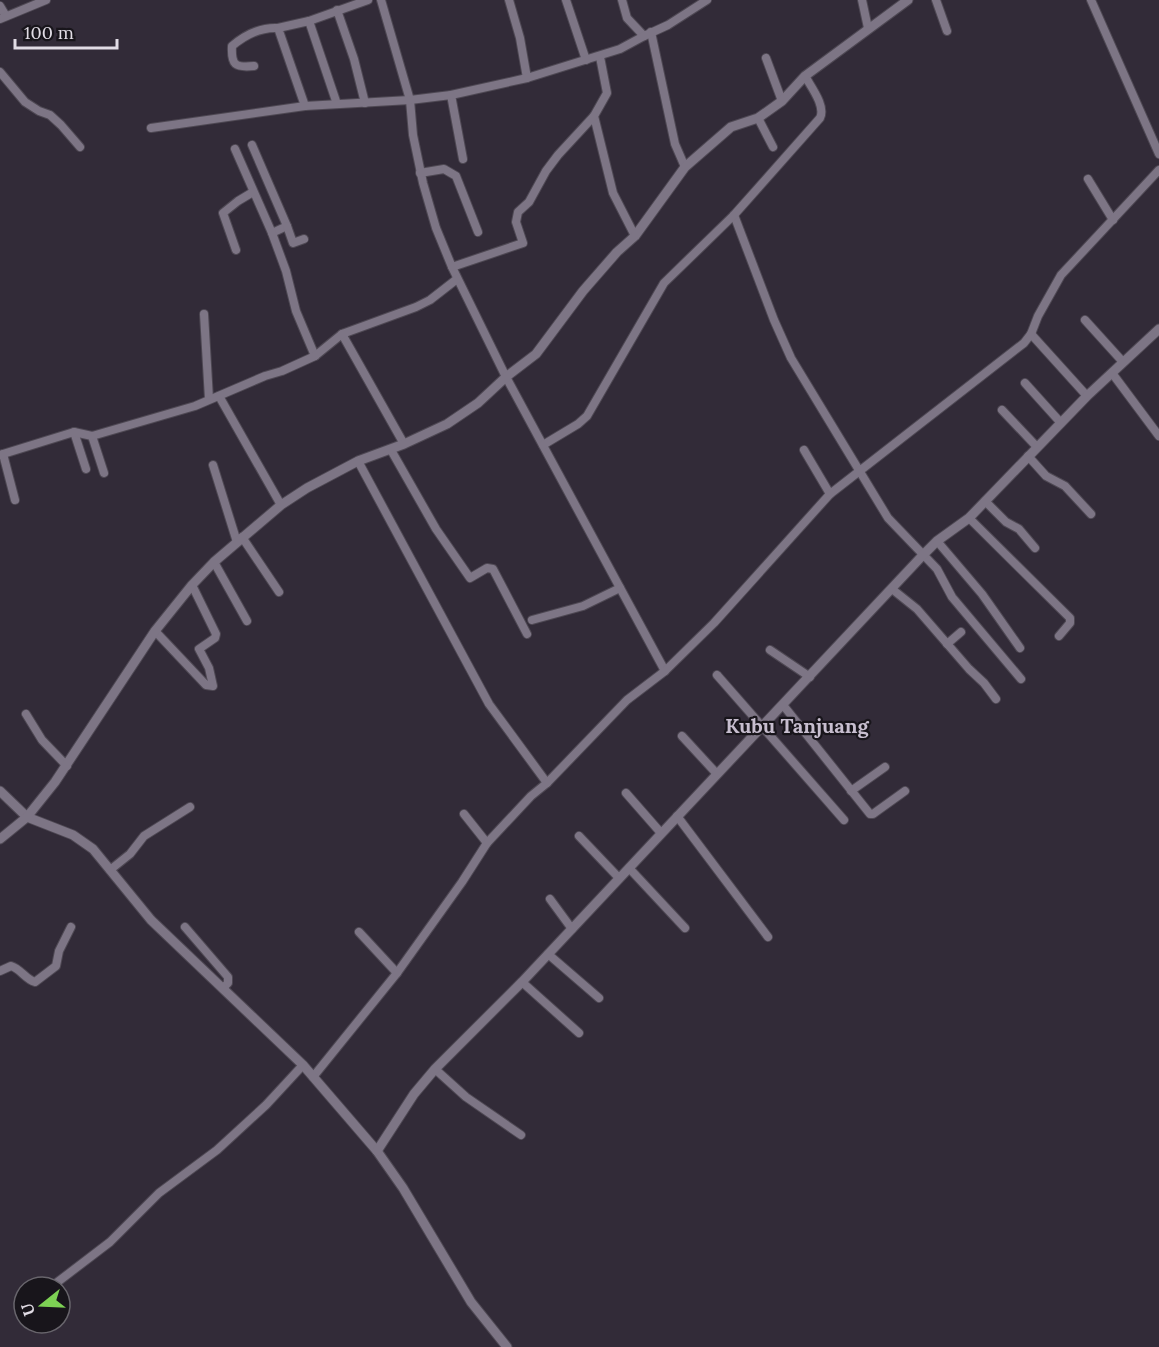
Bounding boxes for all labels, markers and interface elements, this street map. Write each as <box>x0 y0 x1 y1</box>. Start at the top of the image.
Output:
scale bar <box>15 12 117 50</box>
text: 100 m <box>24 21 74 44</box>
district label: Kubu Tanjuang <box>725 713 870 738</box>
north arrow <box>12 1275 72 1335</box>
text: U <box>16 1301 39 1319</box>

